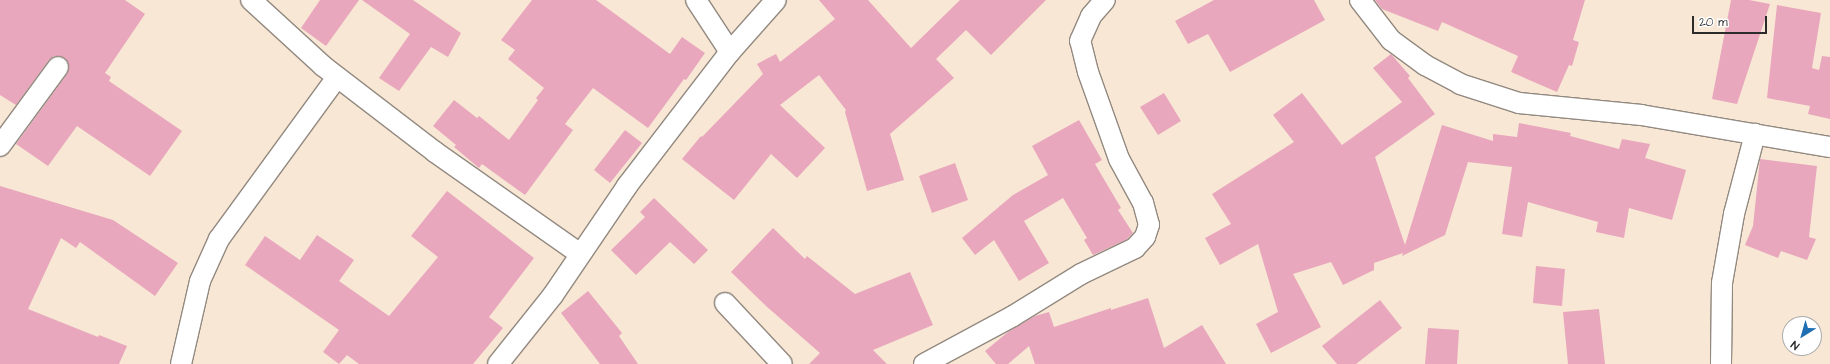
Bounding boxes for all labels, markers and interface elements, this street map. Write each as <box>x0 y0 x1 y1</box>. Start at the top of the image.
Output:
scale bar <box>1694 8 1769 34</box>
text: 20 m <box>1699 14 1728 31</box>
north arrow <box>1782 316 1822 356</box>
text: N <box>1788 337 1802 353</box>

